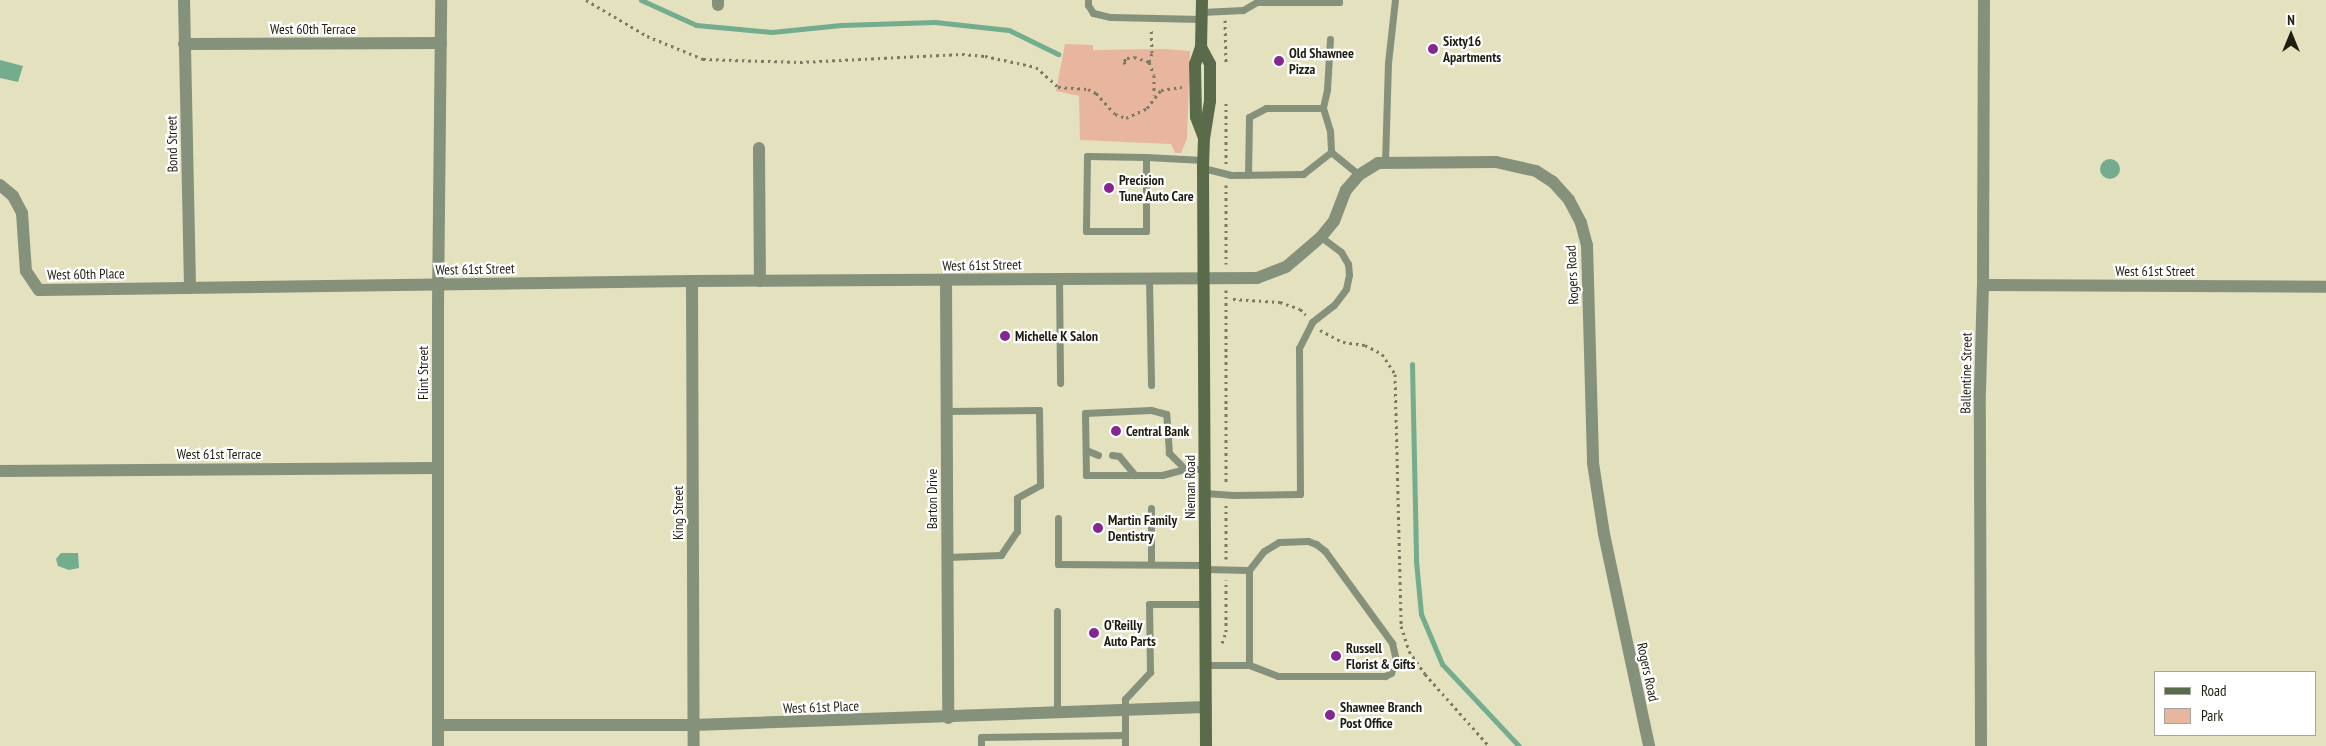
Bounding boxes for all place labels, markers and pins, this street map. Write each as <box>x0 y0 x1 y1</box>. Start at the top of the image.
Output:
place label: Sixty16 Apartments <box>1443 33 1501 65</box>
marker: Sixty16 Apartments <box>1427 43 1439 55</box>
place label: Old Shawnee Pizza <box>1289 45 1354 78</box>
marker: Old Shawnee Pizza <box>1273 55 1285 67</box>
place label: Precision Tune Auto Care <box>1119 172 1194 204</box>
marker: Precision Tune Auto Care <box>1103 182 1115 194</box>
place label: Michelle K Salon <box>1015 328 1098 344</box>
marker: Michelle K Salon <box>999 330 1011 342</box>
place label: Central Bank <box>1126 423 1189 439</box>
marker: Central Bank <box>1110 425 1122 437</box>
place label: Martin Family Dentistry <box>1108 512 1177 544</box>
marker: Martin Family Dentistry <box>1092 522 1104 534</box>
place label: O'Reilly Auto Parts <box>1104 617 1156 650</box>
marker: O'Reilly Auto Parts <box>1088 627 1100 639</box>
place label: Russell Florist & Gifts <box>1346 640 1416 672</box>
marker: Russell Florist & Gifts <box>1330 650 1342 662</box>
place label: Shawnee Branch Post Office <box>1340 699 1422 732</box>
marker: Shawnee Branch Post Office <box>1324 709 1336 721</box>

